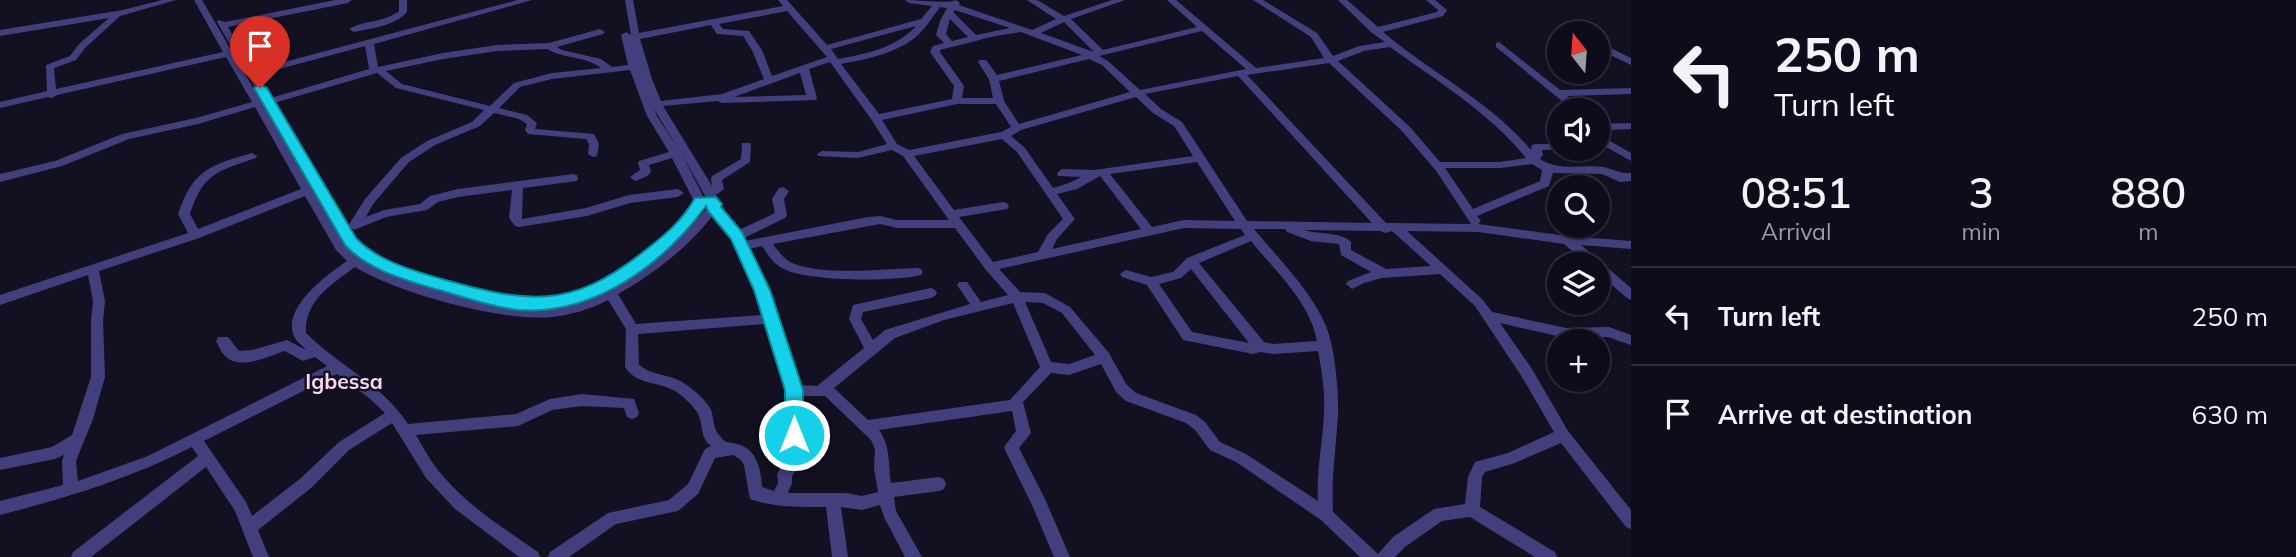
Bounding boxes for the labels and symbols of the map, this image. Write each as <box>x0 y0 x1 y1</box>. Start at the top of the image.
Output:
pin <box>230 16 290 88</box>
north arrow <box>1547 21 1610 84</box>
district label: Igbessa <box>305 368 383 394</box>
position arrow <box>757 398 831 472</box>

